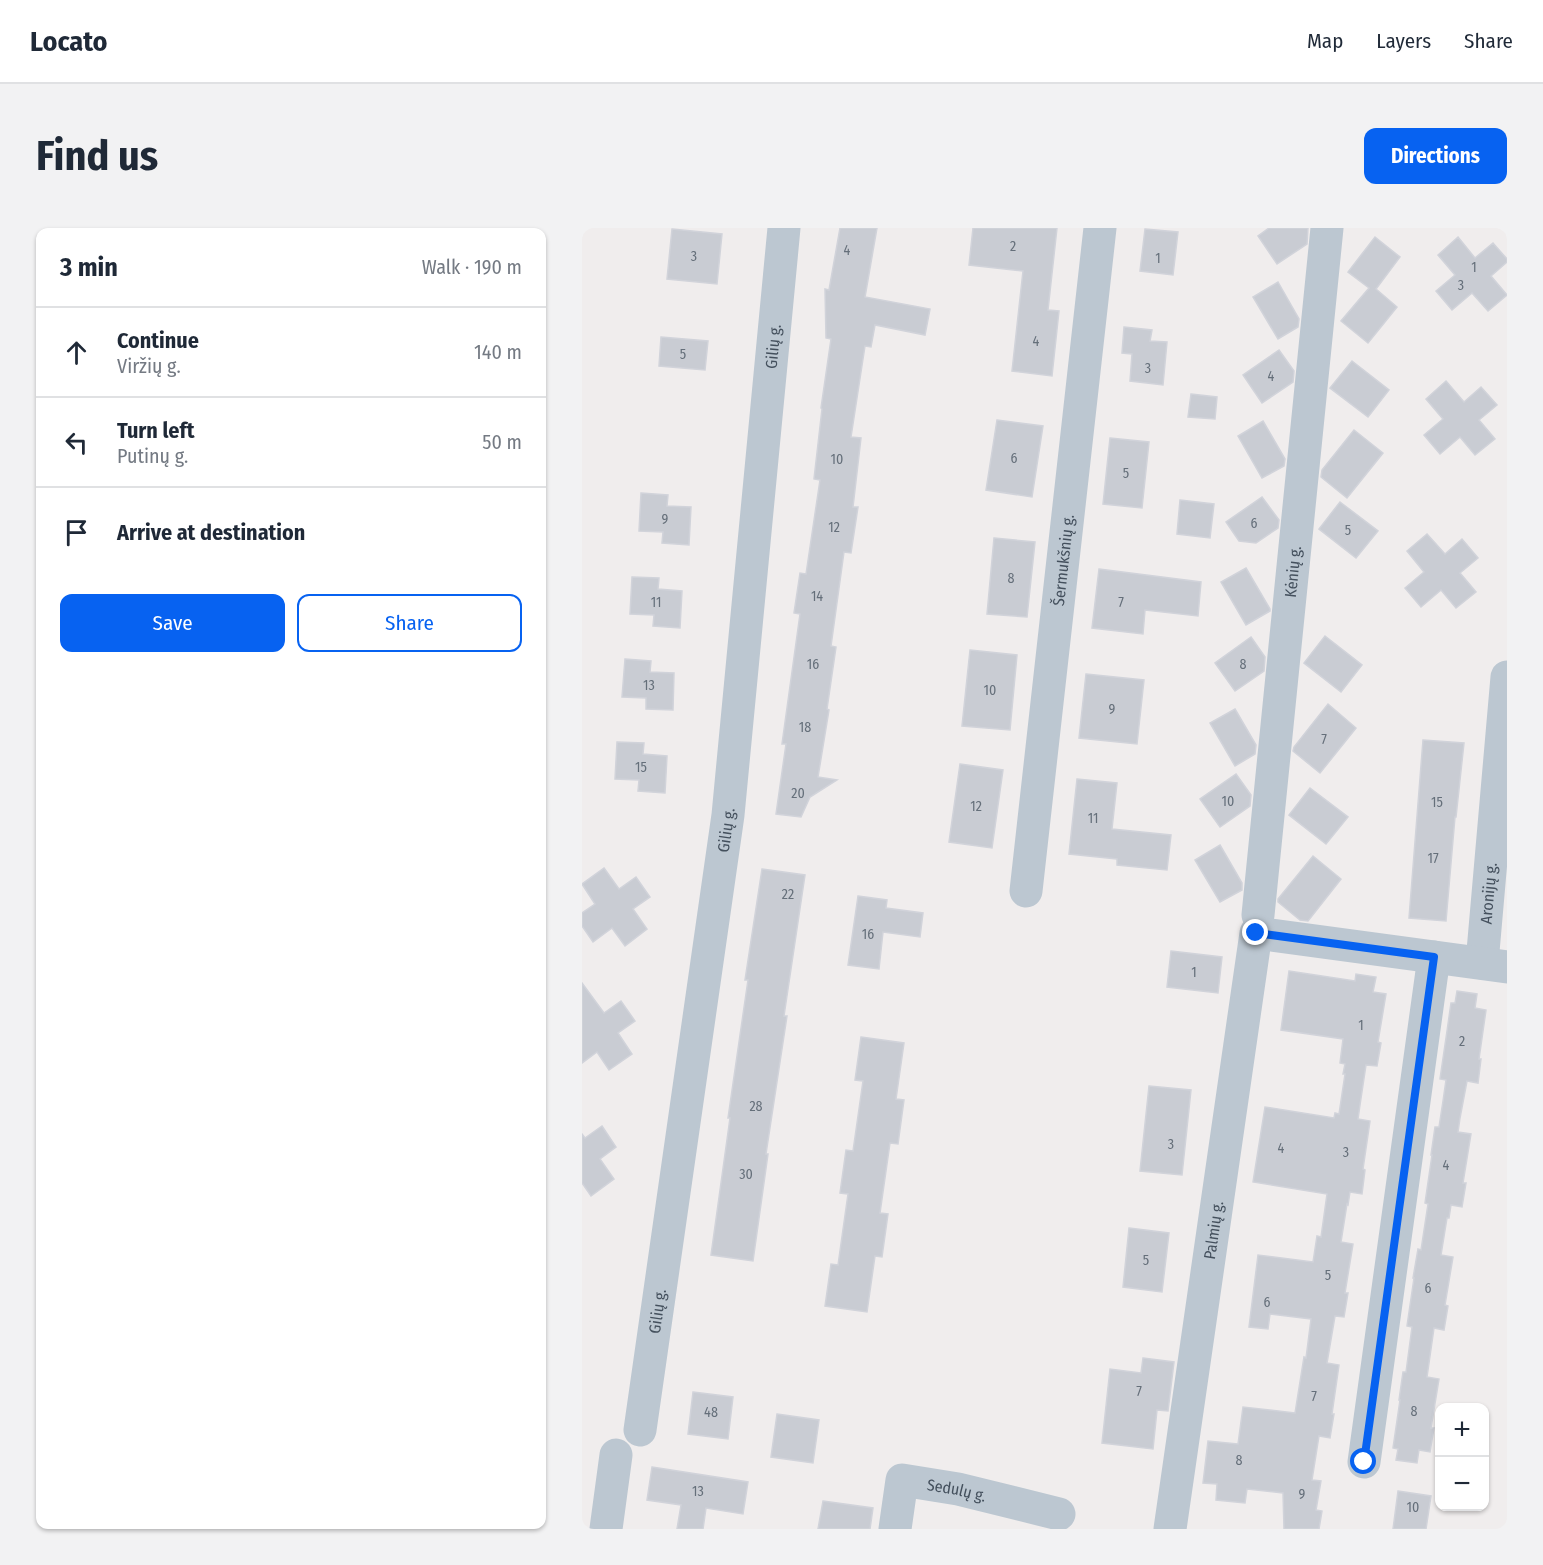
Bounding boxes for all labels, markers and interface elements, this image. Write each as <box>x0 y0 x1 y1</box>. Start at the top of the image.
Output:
text: Locato <box>30 25 108 58</box>
text: Map <box>1307 28 1343 54</box>
text: Layers <box>1376 28 1431 54</box>
text: Share <box>1464 28 1513 54</box>
button: Directions <box>1364 128 1507 184</box>
text: Find us <box>36 131 158 181</box>
house number: 2 <box>1010 238 1016 255</box>
house number: 4 <box>844 242 851 259</box>
house number: 3 <box>691 248 697 265</box>
house number: 1 <box>1155 250 1161 267</box>
text: 3 min <box>60 252 118 283</box>
text: Walk · 190 m <box>422 255 522 279</box>
house number: 1 <box>1471 259 1477 276</box>
house number: 3 <box>1458 277 1464 294</box>
street label: Gilių g. <box>761 323 784 369</box>
text: Continue <box>117 327 199 354</box>
house number: 4 <box>1033 333 1040 350</box>
icon: ahead <box>60 336 93 369</box>
text: 140 m <box>474 340 522 364</box>
house number: 5 <box>680 346 686 363</box>
text: Viržių g. <box>117 354 181 378</box>
house number: 3 <box>1145 360 1151 377</box>
house number: 4 <box>1268 368 1275 385</box>
text: Turn left <box>117 417 195 444</box>
icon: left <box>60 426 93 459</box>
text: 50 m <box>482 430 522 454</box>
text: Putinų g. <box>117 444 188 468</box>
house number: 6 <box>1011 450 1018 467</box>
house number: 10 <box>831 451 843 468</box>
house number: 5 <box>1123 465 1129 482</box>
house number: 9 <box>662 511 669 528</box>
street label: Šermukšnių g. <box>1047 513 1077 607</box>
house number: 6 <box>1251 515 1258 532</box>
icon: arrive <box>60 516 93 549</box>
text: Arrive at destination <box>117 519 305 546</box>
house number: 12 <box>828 519 840 536</box>
house number: 5 <box>1345 522 1351 539</box>
street label: Kėnių g. <box>1280 545 1305 598</box>
house number: 8 <box>1008 570 1015 587</box>
house number: 14 <box>811 588 823 605</box>
button: Save <box>60 594 285 652</box>
button: Share <box>297 594 522 652</box>
house number: 11 <box>651 594 661 611</box>
house number: 7 <box>1118 594 1124 611</box>
house number: 16 <box>807 656 819 673</box>
house number: 8 <box>1240 656 1247 673</box>
house number: 13 <box>643 677 655 694</box>
house number: 10 <box>984 682 996 699</box>
house number: 9 <box>1109 701 1116 718</box>
house number: 18 <box>799 719 811 736</box>
house number: 7 <box>1321 731 1327 748</box>
house number: 15 <box>635 759 647 776</box>
house number: 20 <box>791 785 805 802</box>
house number: 10 <box>1222 793 1234 810</box>
house number: 15 <box>1431 794 1443 811</box>
house number: 12 <box>970 798 982 815</box>
street label: Gilių g. <box>713 807 738 854</box>
house number: 11 <box>1088 810 1098 827</box>
house number: 17 <box>1427 850 1439 867</box>
street label: Aronijų g. <box>1476 862 1500 925</box>
house number: 22 <box>782 886 794 903</box>
route end <box>1242 919 1268 945</box>
house number: 16 <box>862 926 874 943</box>
house number: 1 <box>1191 964 1197 981</box>
house number: 1 <box>1358 1017 1364 1034</box>
house number: 2 <box>1459 1033 1465 1050</box>
house number: 28 <box>749 1098 763 1115</box>
house number: 3 <box>1168 1136 1174 1153</box>
house number: 4 <box>1278 1140 1285 1157</box>
house number: 3 <box>1343 1144 1349 1161</box>
house number: 4 <box>1443 1157 1450 1174</box>
house number: 30 <box>739 1166 753 1183</box>
street label: Palmių g. <box>1200 1200 1227 1261</box>
house number: 5 <box>1143 1252 1149 1269</box>
house number: 5 <box>1325 1267 1331 1284</box>
house number: 6 <box>1425 1280 1432 1297</box>
street label: Gilių g. <box>644 1288 670 1335</box>
house number: 6 <box>1264 1294 1271 1311</box>
house number: 7 <box>1136 1383 1142 1400</box>
house number: 7 <box>1311 1388 1317 1405</box>
house number: 8 <box>1411 1403 1418 1420</box>
map controls <box>1435 1403 1489 1511</box>
button: + <box>1435 1403 1489 1457</box>
house number: 48 <box>704 1404 718 1421</box>
route start <box>1350 1448 1376 1474</box>
house number: 8 <box>1236 1452 1243 1469</box>
button: − <box>1435 1457 1489 1511</box>
street label: Sedulų g. <box>926 1475 988 1505</box>
house number: 13 <box>692 1483 704 1500</box>
house number: 9 <box>1299 1486 1306 1503</box>
house number: 10 <box>1407 1499 1419 1516</box>

